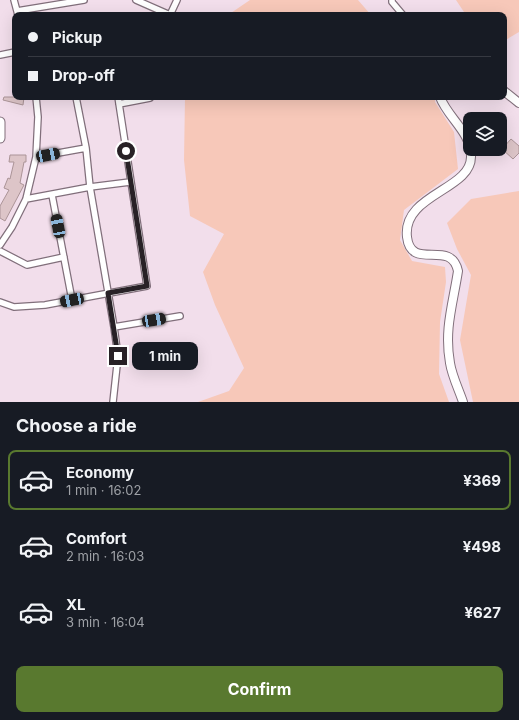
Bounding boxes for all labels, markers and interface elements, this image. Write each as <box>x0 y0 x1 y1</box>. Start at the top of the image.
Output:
text: Pickup <box>52 28 102 47</box>
text: Drop-off <box>52 66 115 85</box>
map controls <box>463 112 507 156</box>
button: layers <box>463 112 507 156</box>
route start <box>117 142 135 160</box>
car <box>35 147 61 163</box>
car <box>50 213 66 239</box>
car <box>59 292 85 308</box>
car <box>141 312 167 328</box>
callout: 1 min <box>132 342 198 370</box>
route end <box>109 347 127 365</box>
text: 1 min <box>149 348 181 364</box>
text: Choose a ride <box>16 415 137 436</box>
icon: car <box>18 462 54 498</box>
text: Economy <box>66 463 134 482</box>
text: ¥369 <box>463 471 501 490</box>
text: 1 min · 16:02 <box>66 482 141 498</box>
icon: car <box>18 528 54 564</box>
text: Comfort <box>66 529 127 548</box>
text: ¥498 <box>463 537 501 556</box>
text: 2 min · 16:03 <box>66 548 144 564</box>
icon: car <box>18 594 54 630</box>
text: XL <box>66 595 86 614</box>
text: ¥627 <box>465 603 501 622</box>
text: 3 min · 16:04 <box>66 614 145 630</box>
button: Confirm <box>16 666 503 712</box>

